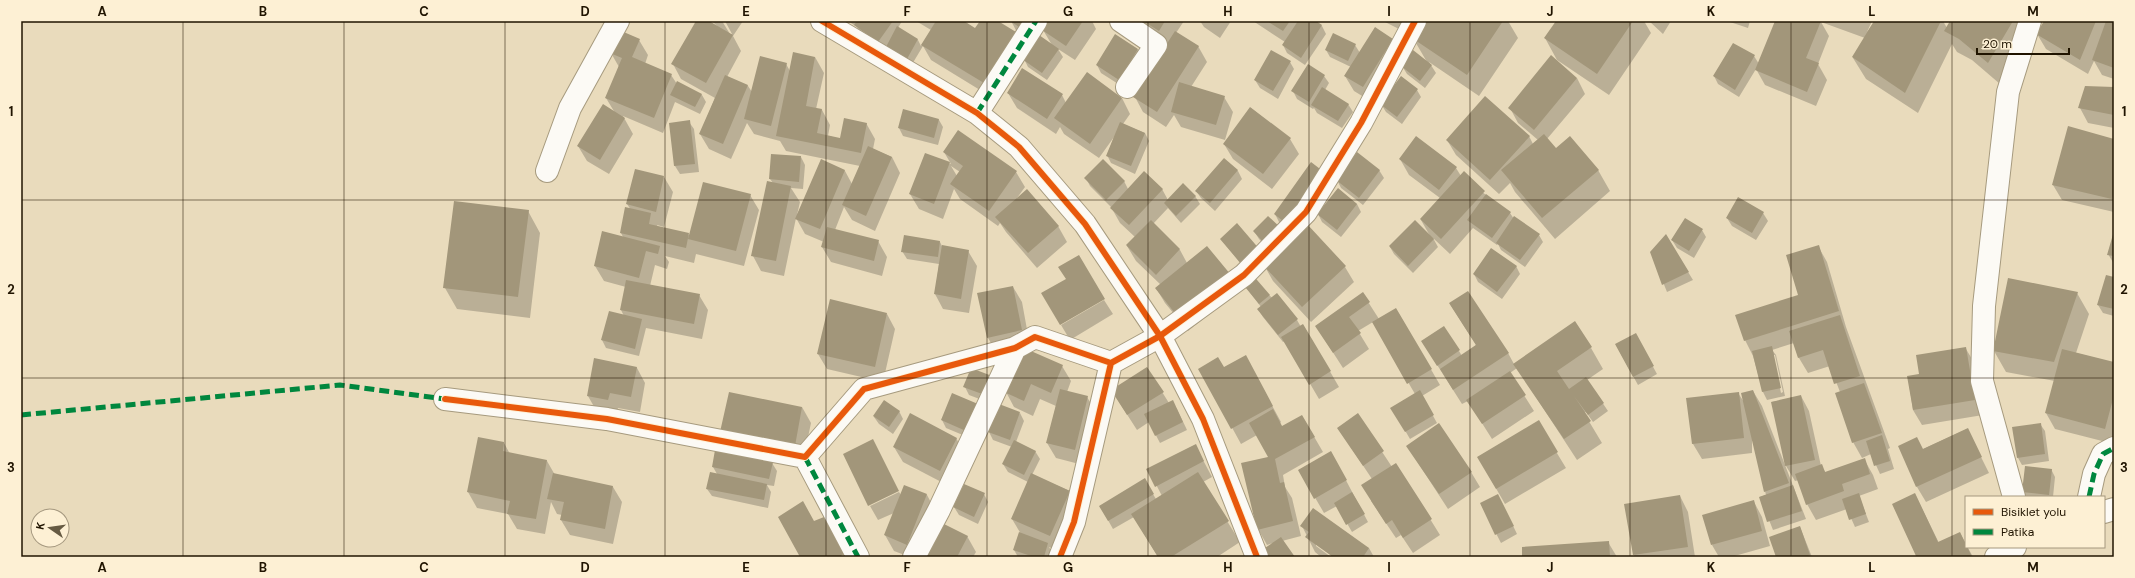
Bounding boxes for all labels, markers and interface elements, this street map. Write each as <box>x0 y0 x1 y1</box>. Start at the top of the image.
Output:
text: A <box>97 3 107 20</box>
text: B <box>259 3 267 20</box>
text: C <box>419 3 429 20</box>
text: D <box>580 3 590 20</box>
text: E <box>742 3 750 20</box>
text: F <box>903 3 911 20</box>
text: G <box>1063 3 1073 20</box>
text: H <box>1223 3 1233 20</box>
text: I <box>1387 3 1391 20</box>
text: J <box>1546 3 1554 20</box>
text: K <box>1707 3 1716 20</box>
text: L <box>1868 3 1876 20</box>
text: M <box>2027 3 2039 20</box>
scale bar <box>1977 30 2069 56</box>
text: 20 m <box>1983 36 2012 52</box>
text: 1 <box>9 103 13 120</box>
text: 1 <box>2122 103 2126 120</box>
text: 2 <box>7 281 15 298</box>
text: 2 <box>2120 281 2128 298</box>
text: 3 <box>7 459 15 476</box>
text: 3 <box>2120 459 2128 476</box>
legend <box>1965 496 2105 548</box>
text: Bisiklet yolu <box>2001 504 2066 520</box>
north arrow <box>30 508 70 548</box>
text: K <box>33 521 48 531</box>
text: Patika <box>2001 524 2034 540</box>
text: A <box>97 559 107 576</box>
text: B <box>259 559 267 576</box>
text: C <box>419 559 429 576</box>
text: D <box>580 559 590 576</box>
text: E <box>742 559 750 576</box>
text: F <box>903 559 911 576</box>
text: G <box>1063 559 1073 576</box>
text: H <box>1223 559 1233 576</box>
text: I <box>1387 559 1391 576</box>
text: J <box>1546 559 1554 576</box>
text: K <box>1707 559 1716 576</box>
text: L <box>1868 559 1876 576</box>
text: M <box>2027 559 2039 576</box>

